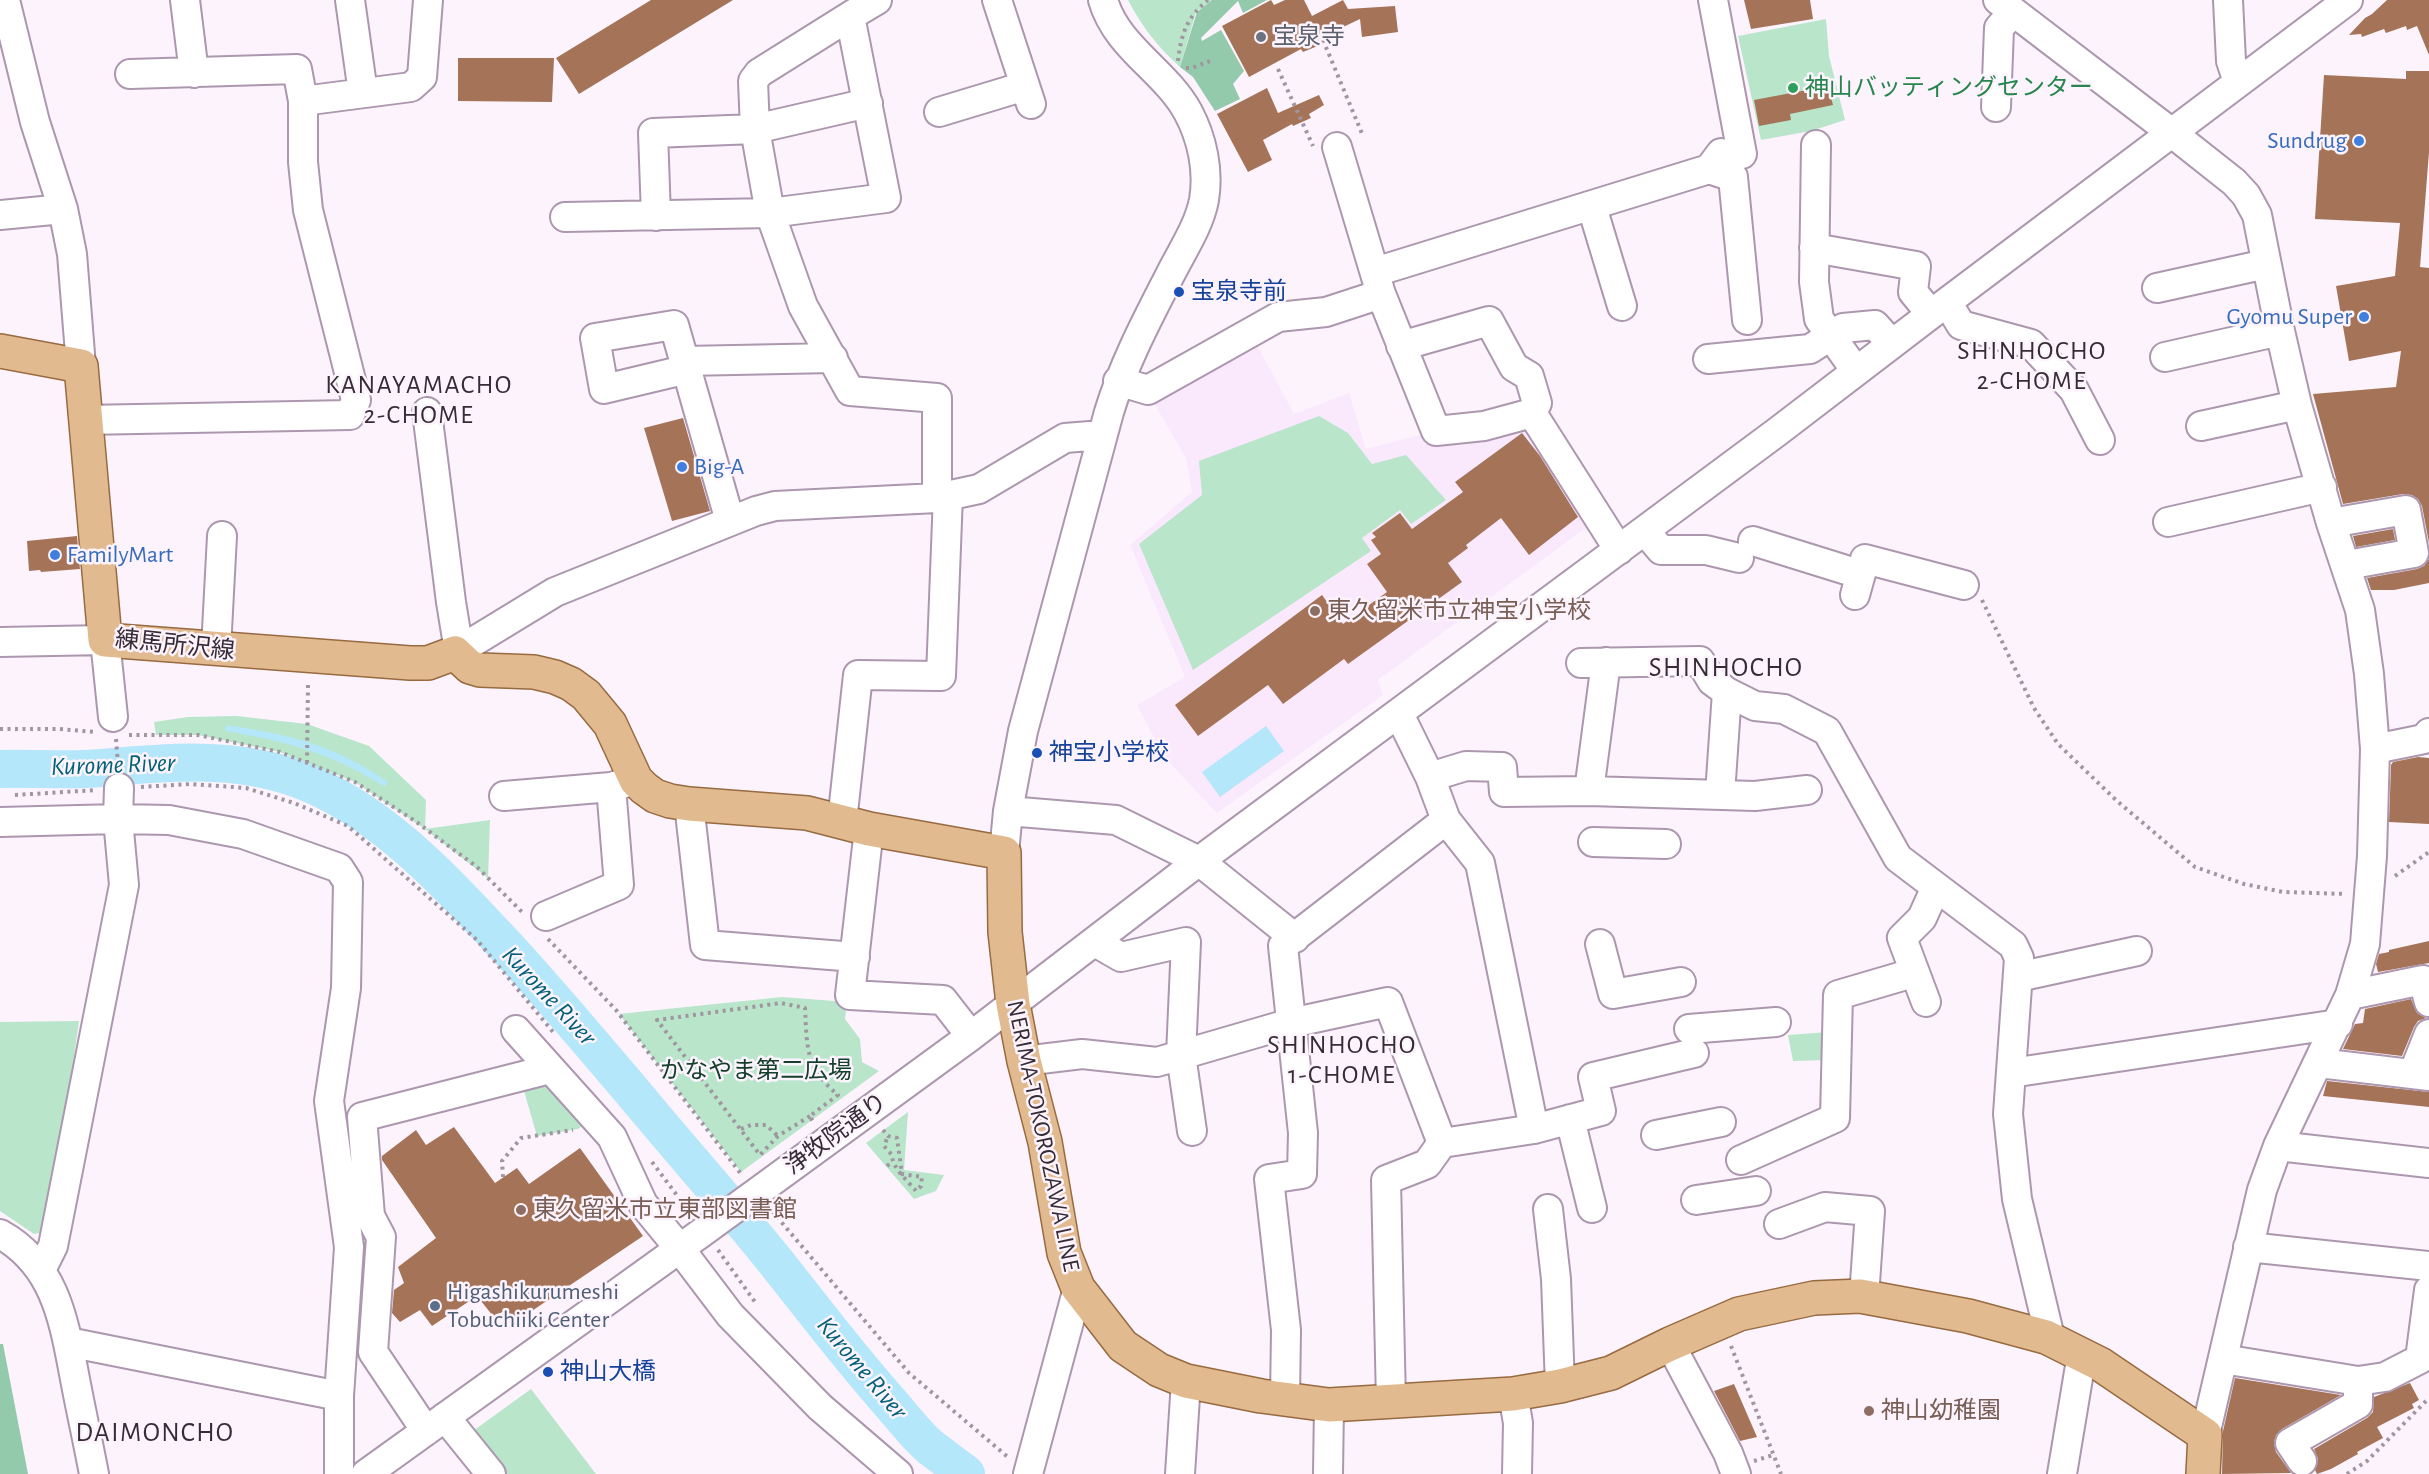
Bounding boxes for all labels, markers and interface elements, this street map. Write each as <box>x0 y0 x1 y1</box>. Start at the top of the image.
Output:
place label: 宝泉寺 <box>1273 23 1345 51</box>
marker: 宝泉寺 <box>1254 30 1268 44</box>
place label: 神山バッティングセンター <box>1805 74 2093 102</box>
marker: 神山バッティングセンター <box>1786 81 1800 95</box>
place label: Sundrug <box>2267 127 2347 155</box>
marker: Sundrug <box>2352 134 2366 148</box>
place label: 宝泉寺前 <box>1191 278 1287 306</box>
marker: 宝泉寺前 <box>1172 285 1186 299</box>
place label: Gyomu Super <box>2227 303 2352 331</box>
marker: Gyomu Super <box>2357 310 2371 324</box>
district label: SHINHOCHO 2-CHOME <box>1957 335 2107 396</box>
district label: KANAYAMACHO 2-CHOME <box>325 369 513 430</box>
place label: Big-A <box>694 453 744 481</box>
marker: Big-A <box>675 460 689 474</box>
place label: FamilyMart <box>67 541 173 569</box>
marker: FamilyMart <box>48 548 62 562</box>
place label: 東久留米市立神宝小学校 <box>1327 597 1591 625</box>
marker: 東久留米市立神宝小学校 <box>1308 604 1322 618</box>
street label: 練馬所沢線 <box>114 624 236 666</box>
district label: SHINHOCHO <box>1649 652 1803 684</box>
place label: 神宝小学校 <box>1049 739 1169 767</box>
marker: 神宝小学校 <box>1030 746 1044 760</box>
water label: Kurome River <box>50 747 176 783</box>
water label: Kurome River <box>495 940 603 1052</box>
street label: NERIMA-TOKOROZAWA LINE <box>1000 998 1086 1274</box>
district label: SHINHOCHO 1-CHOME <box>1267 1029 1417 1090</box>
park label: かなやま第二広場 <box>660 1057 852 1085</box>
street label: 浄牧院通り <box>779 1087 893 1181</box>
place label: 東久留米市立東部図書館 <box>533 1196 797 1224</box>
marker: 東久留米市立東部図書館 <box>514 1203 528 1217</box>
place label: Higashikurumeshi Tobuchiiki Center <box>447 1278 619 1334</box>
marker: Higashikurumeshi Tobuchiiki Center <box>428 1299 442 1313</box>
water label: Kurome River <box>810 1310 914 1426</box>
place label: 神山大橋 <box>560 1358 656 1386</box>
marker: 神山大橋 <box>541 1365 555 1379</box>
place label: 神山幼稚園 <box>1881 1397 2001 1425</box>
marker: 神山幼稚園 <box>1862 1404 1876 1418</box>
district label: DAIMONCHO <box>75 1417 235 1449</box>

